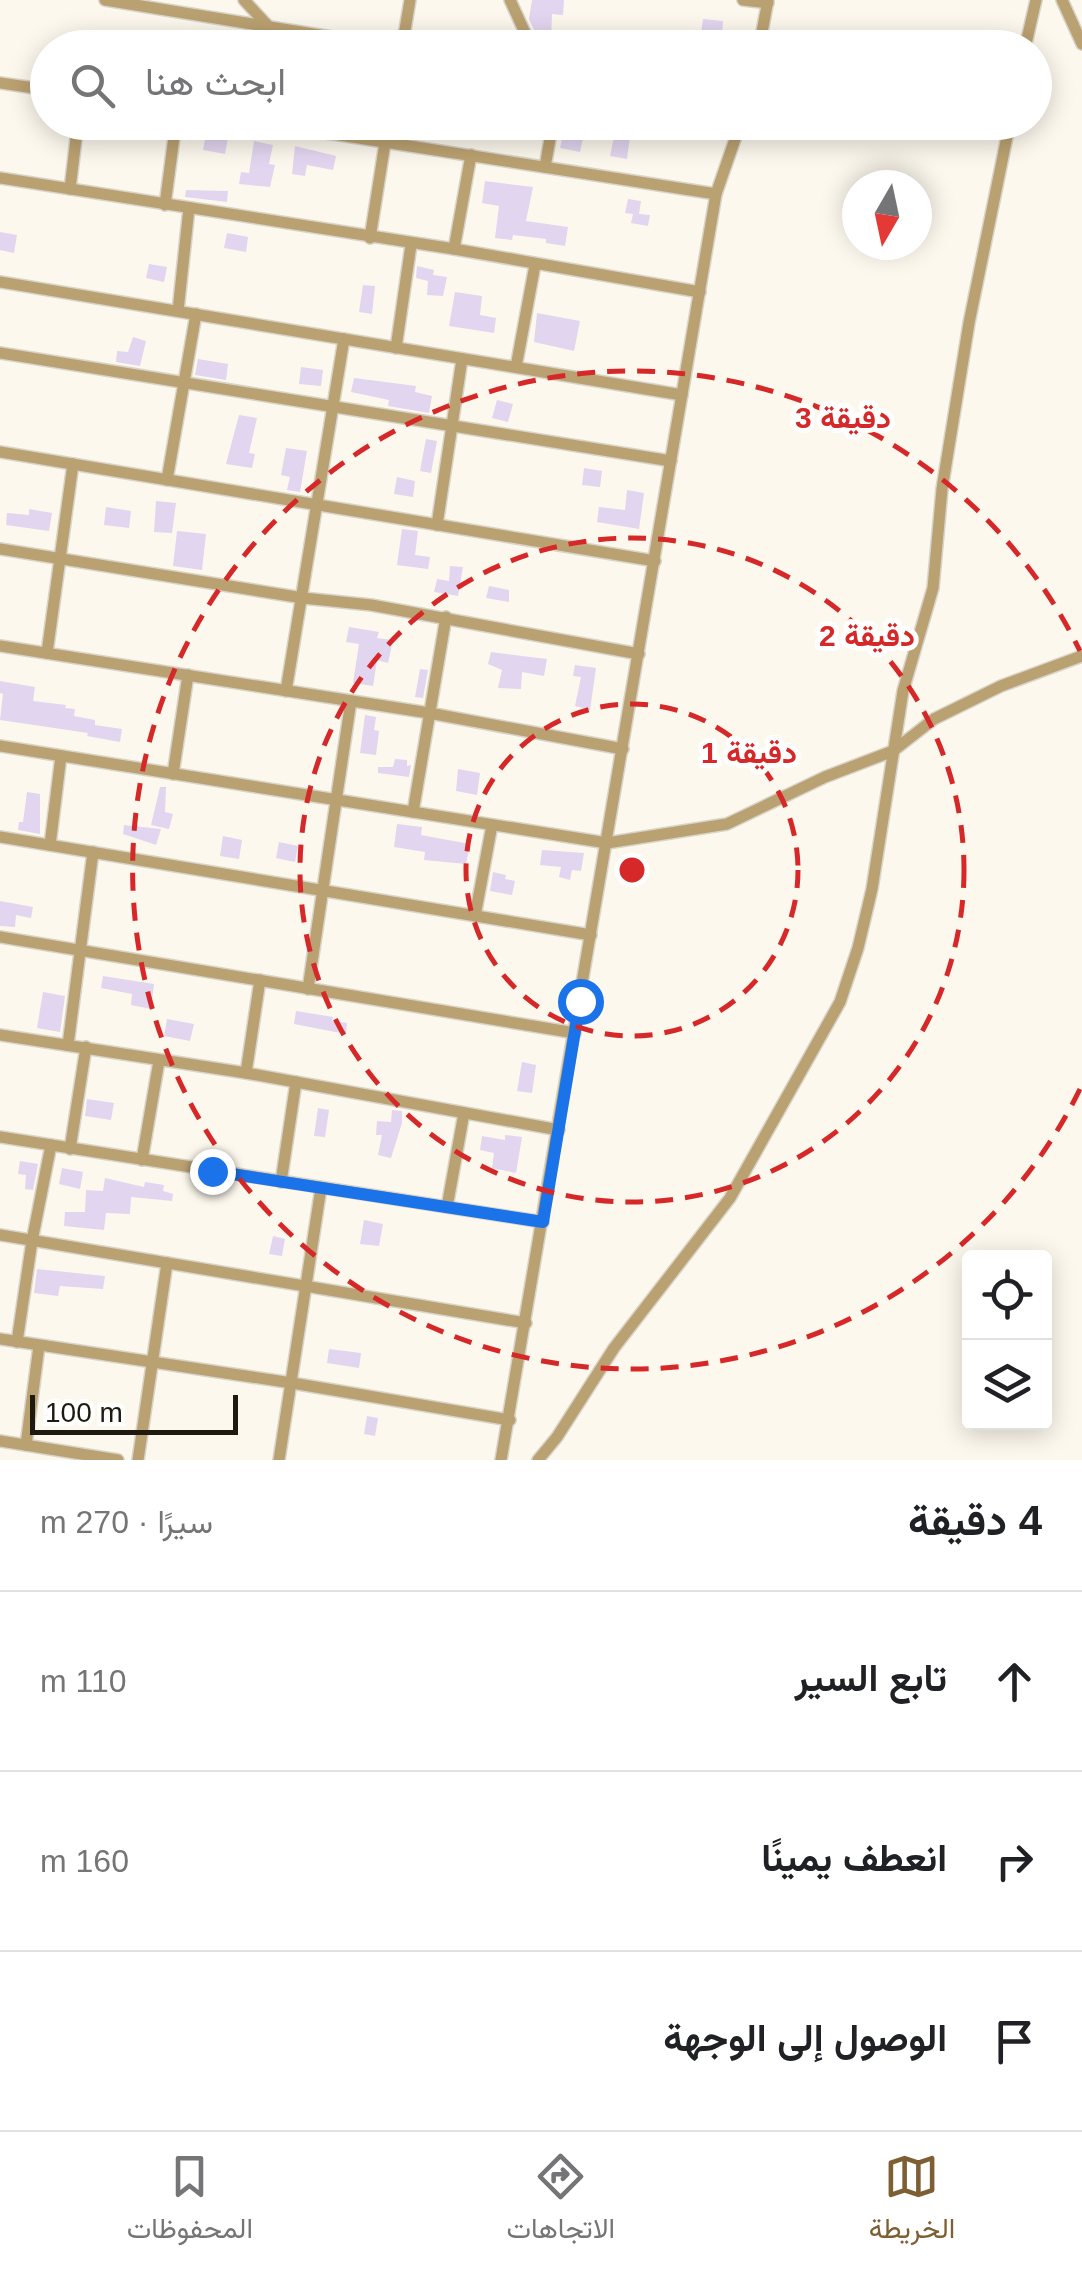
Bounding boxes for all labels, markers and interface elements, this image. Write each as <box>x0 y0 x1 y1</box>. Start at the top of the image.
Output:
search box <box>30 30 1052 140</box>
icon: search <box>65 58 120 113</box>
text: ابحث هنا <box>145 61 286 103</box>
north arrow <box>842 170 932 260</box>
text: 3 دقيقة <box>795 401 891 435</box>
text: 2 دقيقة <box>819 619 915 653</box>
text: 1 دقيقة <box>701 736 797 770</box>
centre of rings <box>614 852 650 888</box>
route start <box>558 979 604 1025</box>
route end <box>190 1149 236 1195</box>
map controls <box>962 1250 1052 1430</box>
button: locate <box>962 1250 1052 1340</box>
button: layers <box>962 1340 1052 1430</box>
scale bar <box>30 1390 238 1434</box>
text: 100 m <box>45 1397 123 1428</box>
text: 4 دقيقة <box>908 1497 1042 1544</box>
text: سيرًا · 270 m <box>40 1504 213 1540</box>
icon: ahead <box>987 1654 1042 1709</box>
text: تابع السير <box>795 1657 947 1699</box>
text: 110 m <box>40 1663 127 1699</box>
icon: right <box>987 1834 1042 1889</box>
text: انعطف يمينًا <box>761 1837 947 1879</box>
text: 160 m <box>40 1843 129 1879</box>
icon: arrive <box>987 2014 1042 2069</box>
text: الوصول إلى الوجهة <box>663 2017 947 2059</box>
tab: المحفوظات <box>127 2149 253 2253</box>
tab: الاتجاهات <box>506 2149 615 2253</box>
tab: الخريطة <box>869 2149 955 2253</box>

